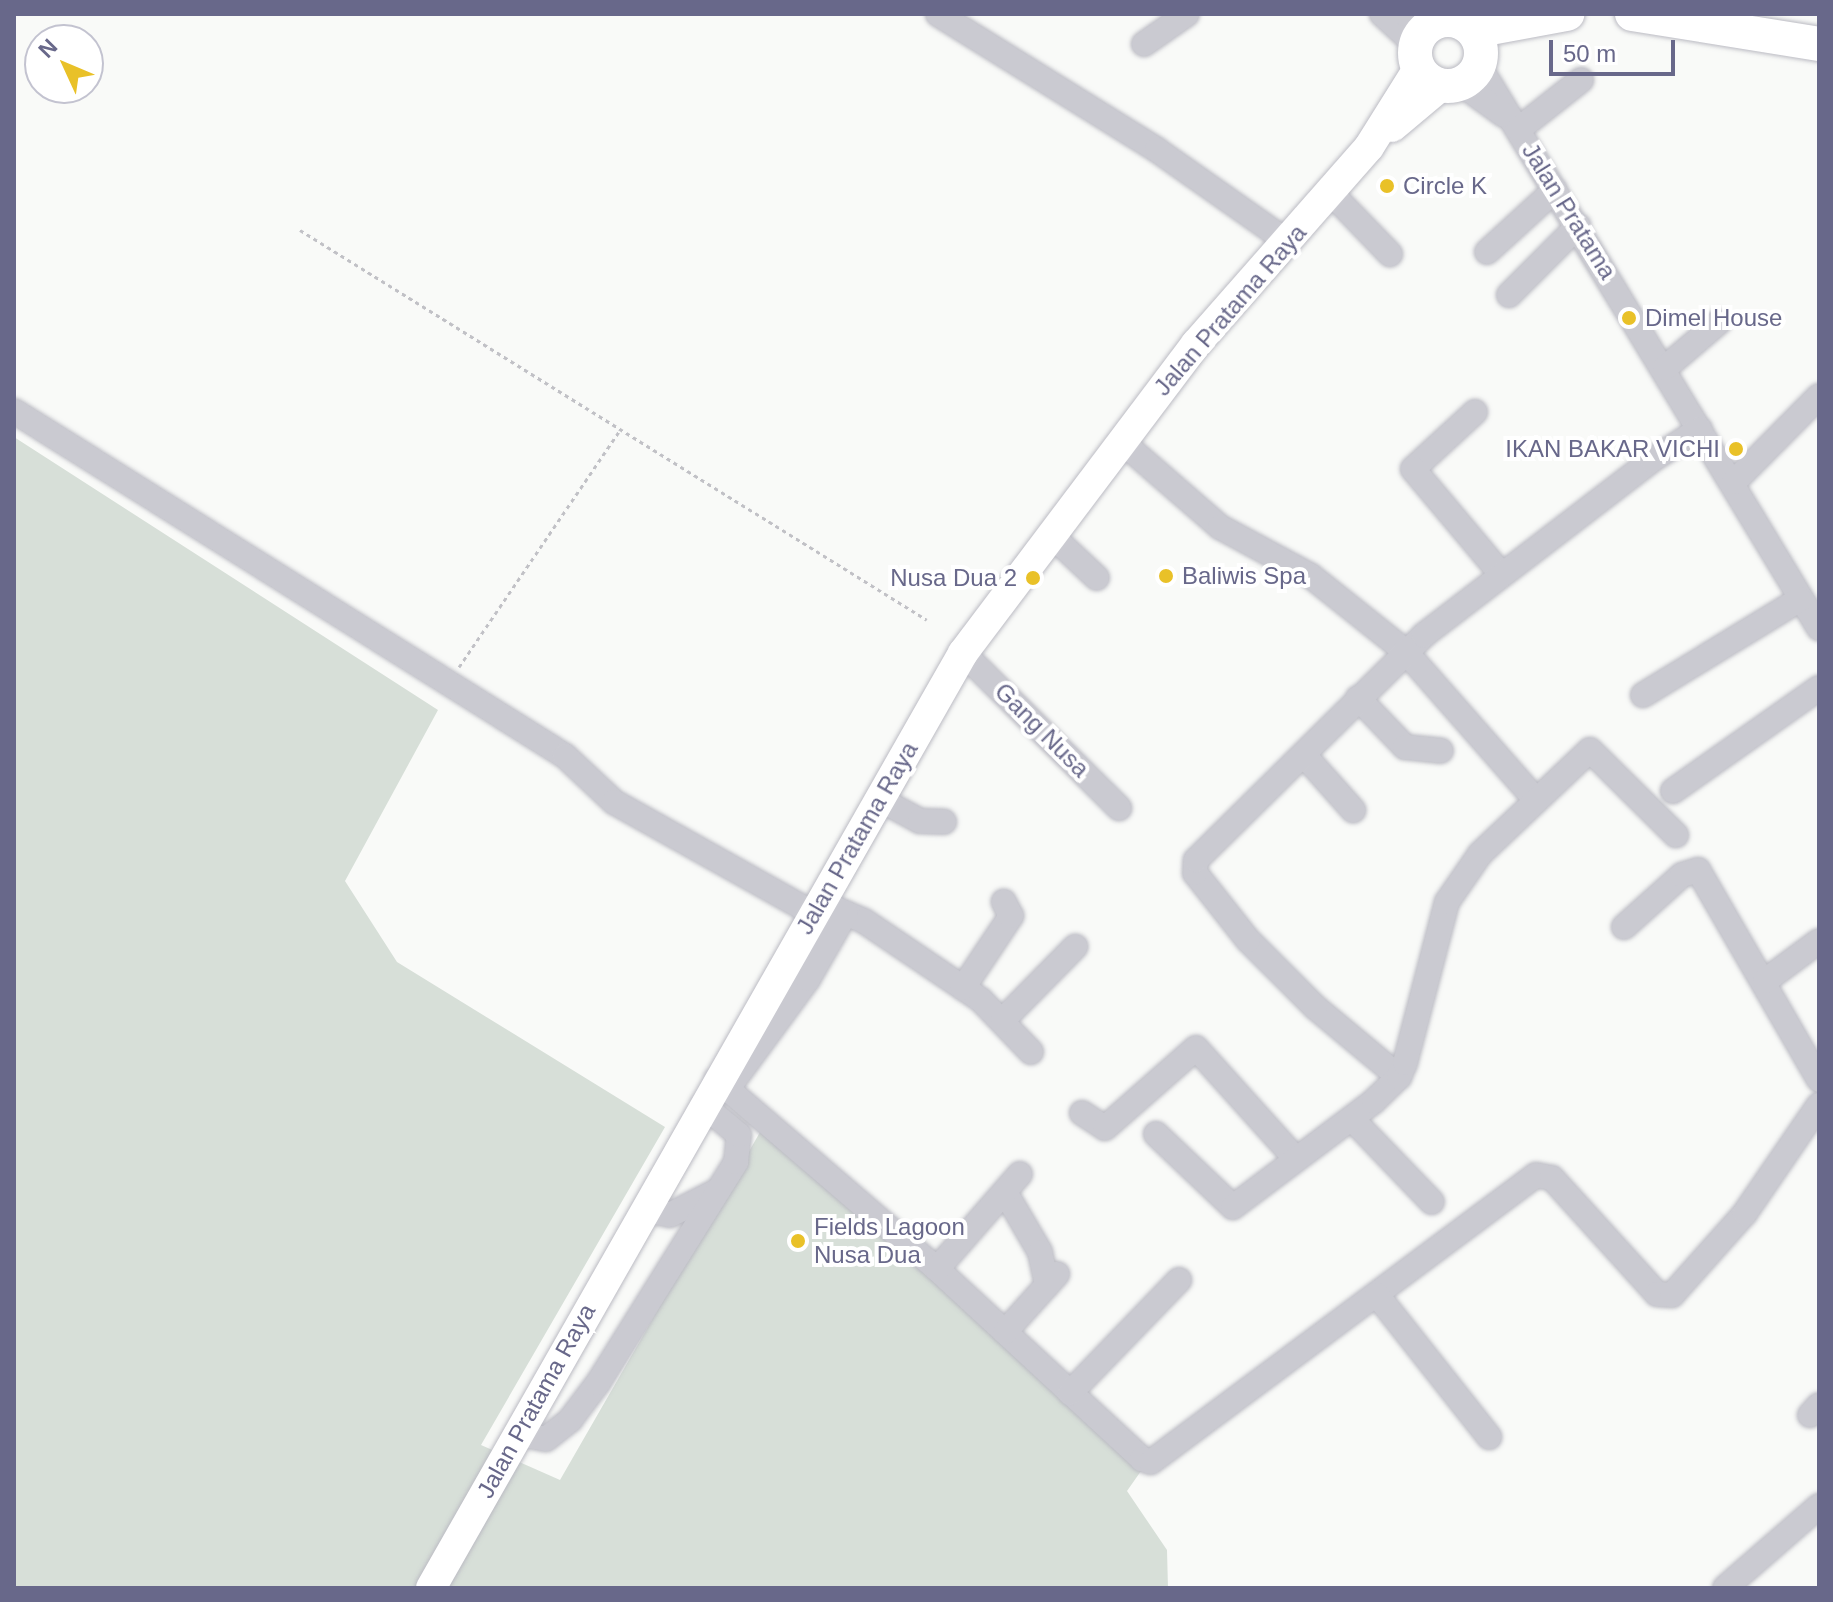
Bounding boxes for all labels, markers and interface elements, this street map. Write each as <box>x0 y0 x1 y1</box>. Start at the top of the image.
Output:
north arrow <box>24 24 104 104</box>
scale bar <box>1553 24 1679 74</box>
text: N <box>33 34 62 63</box>
text: 50 m <box>1563 40 1616 67</box>
street label: Jalan Pratama <box>1516 138 1622 284</box>
place label: Circle K <box>1403 172 1487 200</box>
marker: Circle K <box>1378 177 1396 195</box>
street label: Jalan Pratama Raya <box>1148 219 1312 401</box>
place label: Dimel House <box>1645 304 1782 332</box>
marker: Dimel House <box>1620 309 1638 327</box>
place label: IKAN BAKAR VICHI <box>1505 435 1720 463</box>
marker: IKAN BAKAR VICHI <box>1727 440 1745 458</box>
place label: Baliwis Spa <box>1182 562 1306 590</box>
place label: Nusa Dua 2 <box>890 564 1017 592</box>
marker: Baliwis Spa <box>1157 567 1175 585</box>
marker: Nusa Dua 2 <box>1024 569 1042 587</box>
street label: Gang Nusa <box>989 677 1095 783</box>
street label: Jalan Pratama Raya <box>790 737 924 939</box>
place label: Fields Lagoon Nusa Dua <box>814 1213 965 1269</box>
marker: Fields Lagoon Nusa Dua <box>789 1232 807 1250</box>
street label: Jalan Pratama Raya <box>471 1299 601 1503</box>

